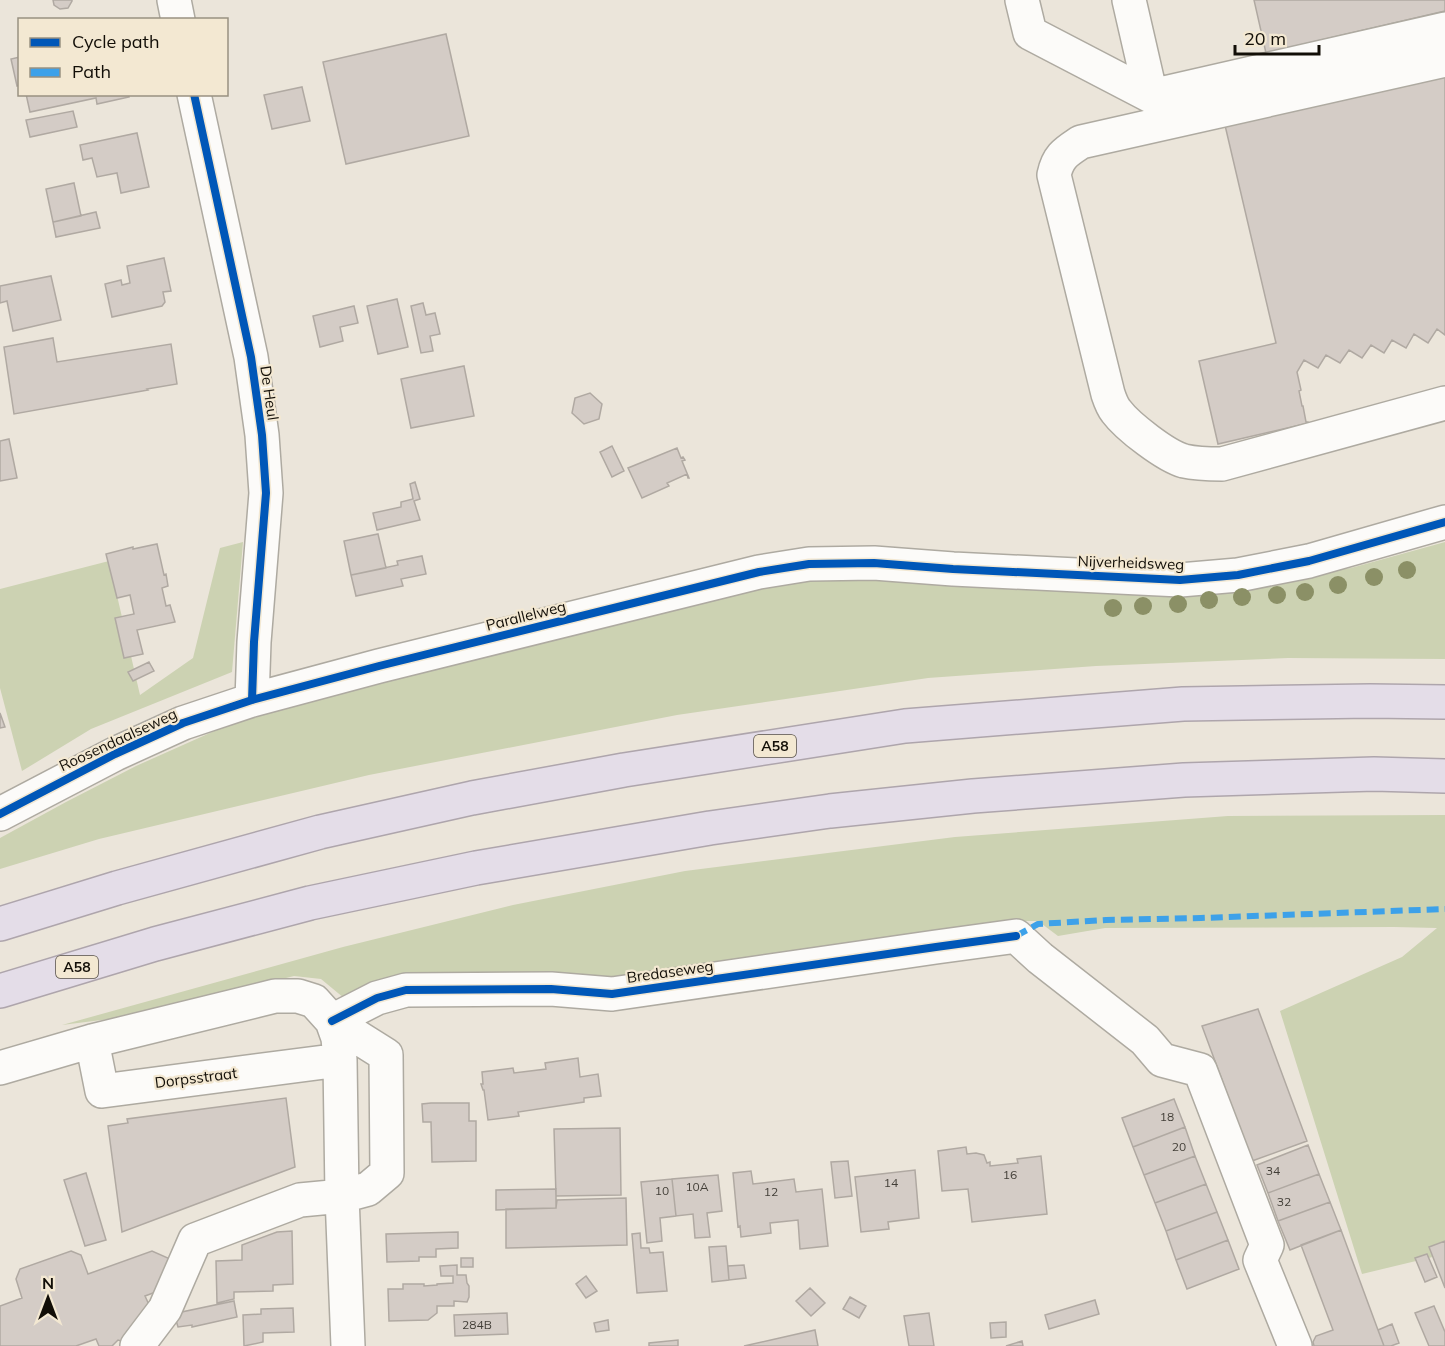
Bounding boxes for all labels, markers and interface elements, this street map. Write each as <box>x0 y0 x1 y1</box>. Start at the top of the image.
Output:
legend <box>18 18 228 96</box>
scale bar <box>1235 18 1319 56</box>
text: 20 m <box>1244 27 1286 50</box>
text: Cycle path <box>72 30 159 53</box>
text: Path <box>72 60 111 83</box>
street label: De Heul <box>256 364 283 422</box>
street label: Nijverheidsweg <box>1077 551 1185 574</box>
street label: Parallelweg <box>484 596 568 635</box>
street label: Roosendaalseweg <box>56 704 180 775</box>
road number: A58 <box>754 735 796 757</box>
road number: A58 <box>56 956 98 978</box>
street label: Bredaseweg <box>625 956 714 987</box>
street label: Dorpsstraat <box>154 1063 238 1092</box>
house number: 18 <box>1160 1109 1174 1124</box>
house number: 20 <box>1172 1139 1186 1154</box>
house number: 34 <box>1266 1163 1280 1178</box>
house number: 16 <box>1003 1167 1017 1182</box>
house number: 14 <box>884 1175 898 1190</box>
house number: 10A <box>685 1179 709 1194</box>
house number: 10 <box>655 1183 669 1198</box>
house number: 12 <box>764 1184 778 1199</box>
house number: 32 <box>1277 1194 1291 1209</box>
north arrow <box>18 1268 78 1328</box>
text: N <box>42 1273 54 1293</box>
house number: 284B <box>462 1317 492 1332</box>

